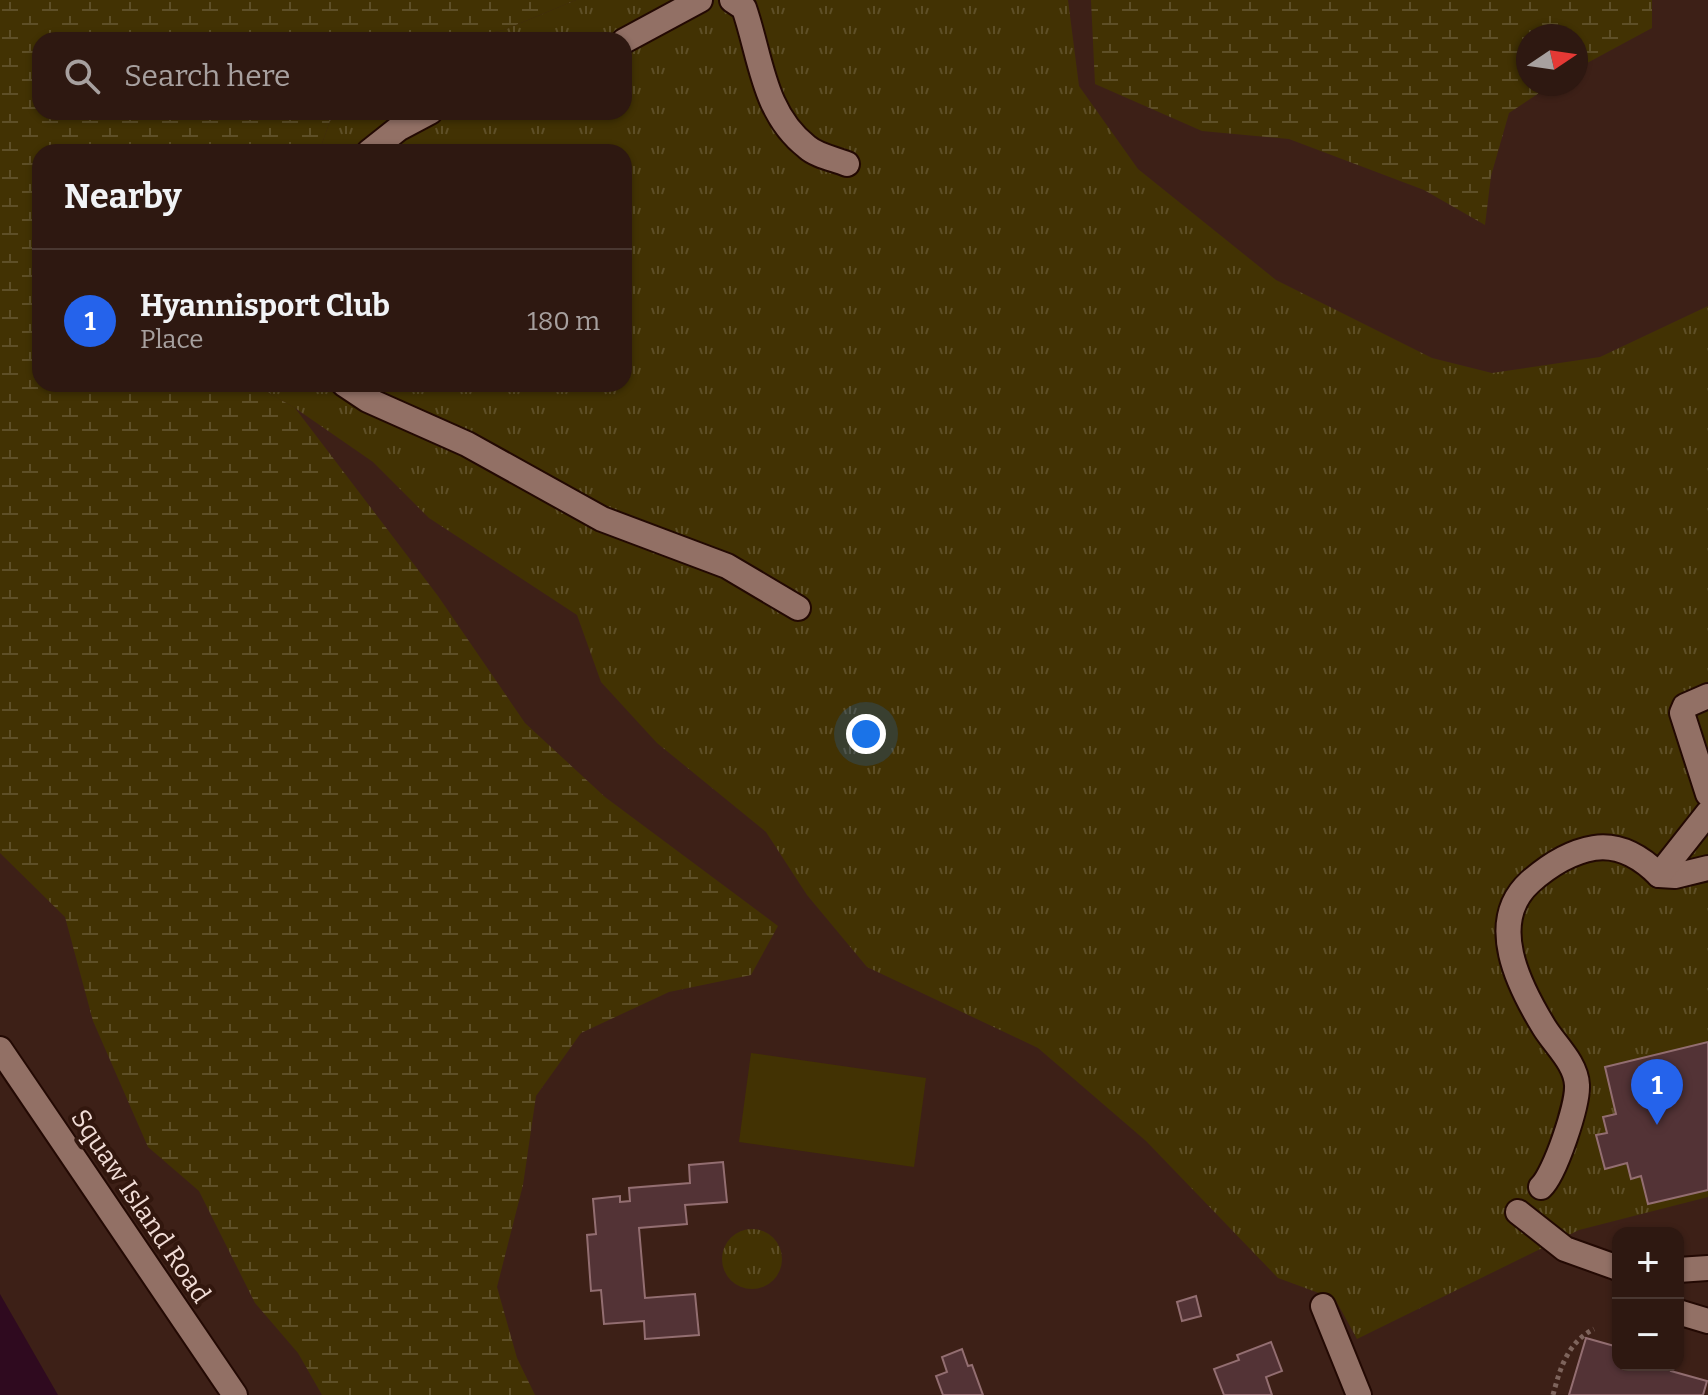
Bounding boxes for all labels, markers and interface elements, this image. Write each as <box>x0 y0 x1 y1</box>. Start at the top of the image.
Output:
north arrow <box>1516 24 1588 96</box>
search box <box>32 32 632 120</box>
icon: search <box>60 54 104 98</box>
text: Search here <box>124 58 291 94</box>
text: Nearby <box>64 176 182 217</box>
text: Hyannisport Club <box>140 288 390 324</box>
text: 1 <box>84 306 96 337</box>
text: 180 m <box>527 306 600 337</box>
text: Place <box>140 324 204 355</box>
your location <box>846 714 886 754</box>
pin: 1 <box>1631 1059 1683 1125</box>
street label: Squaw Island Road <box>64 1104 217 1309</box>
map controls <box>1612 1227 1684 1371</box>
button: + <box>1612 1227 1684 1299</box>
button: − <box>1612 1299 1684 1371</box>

